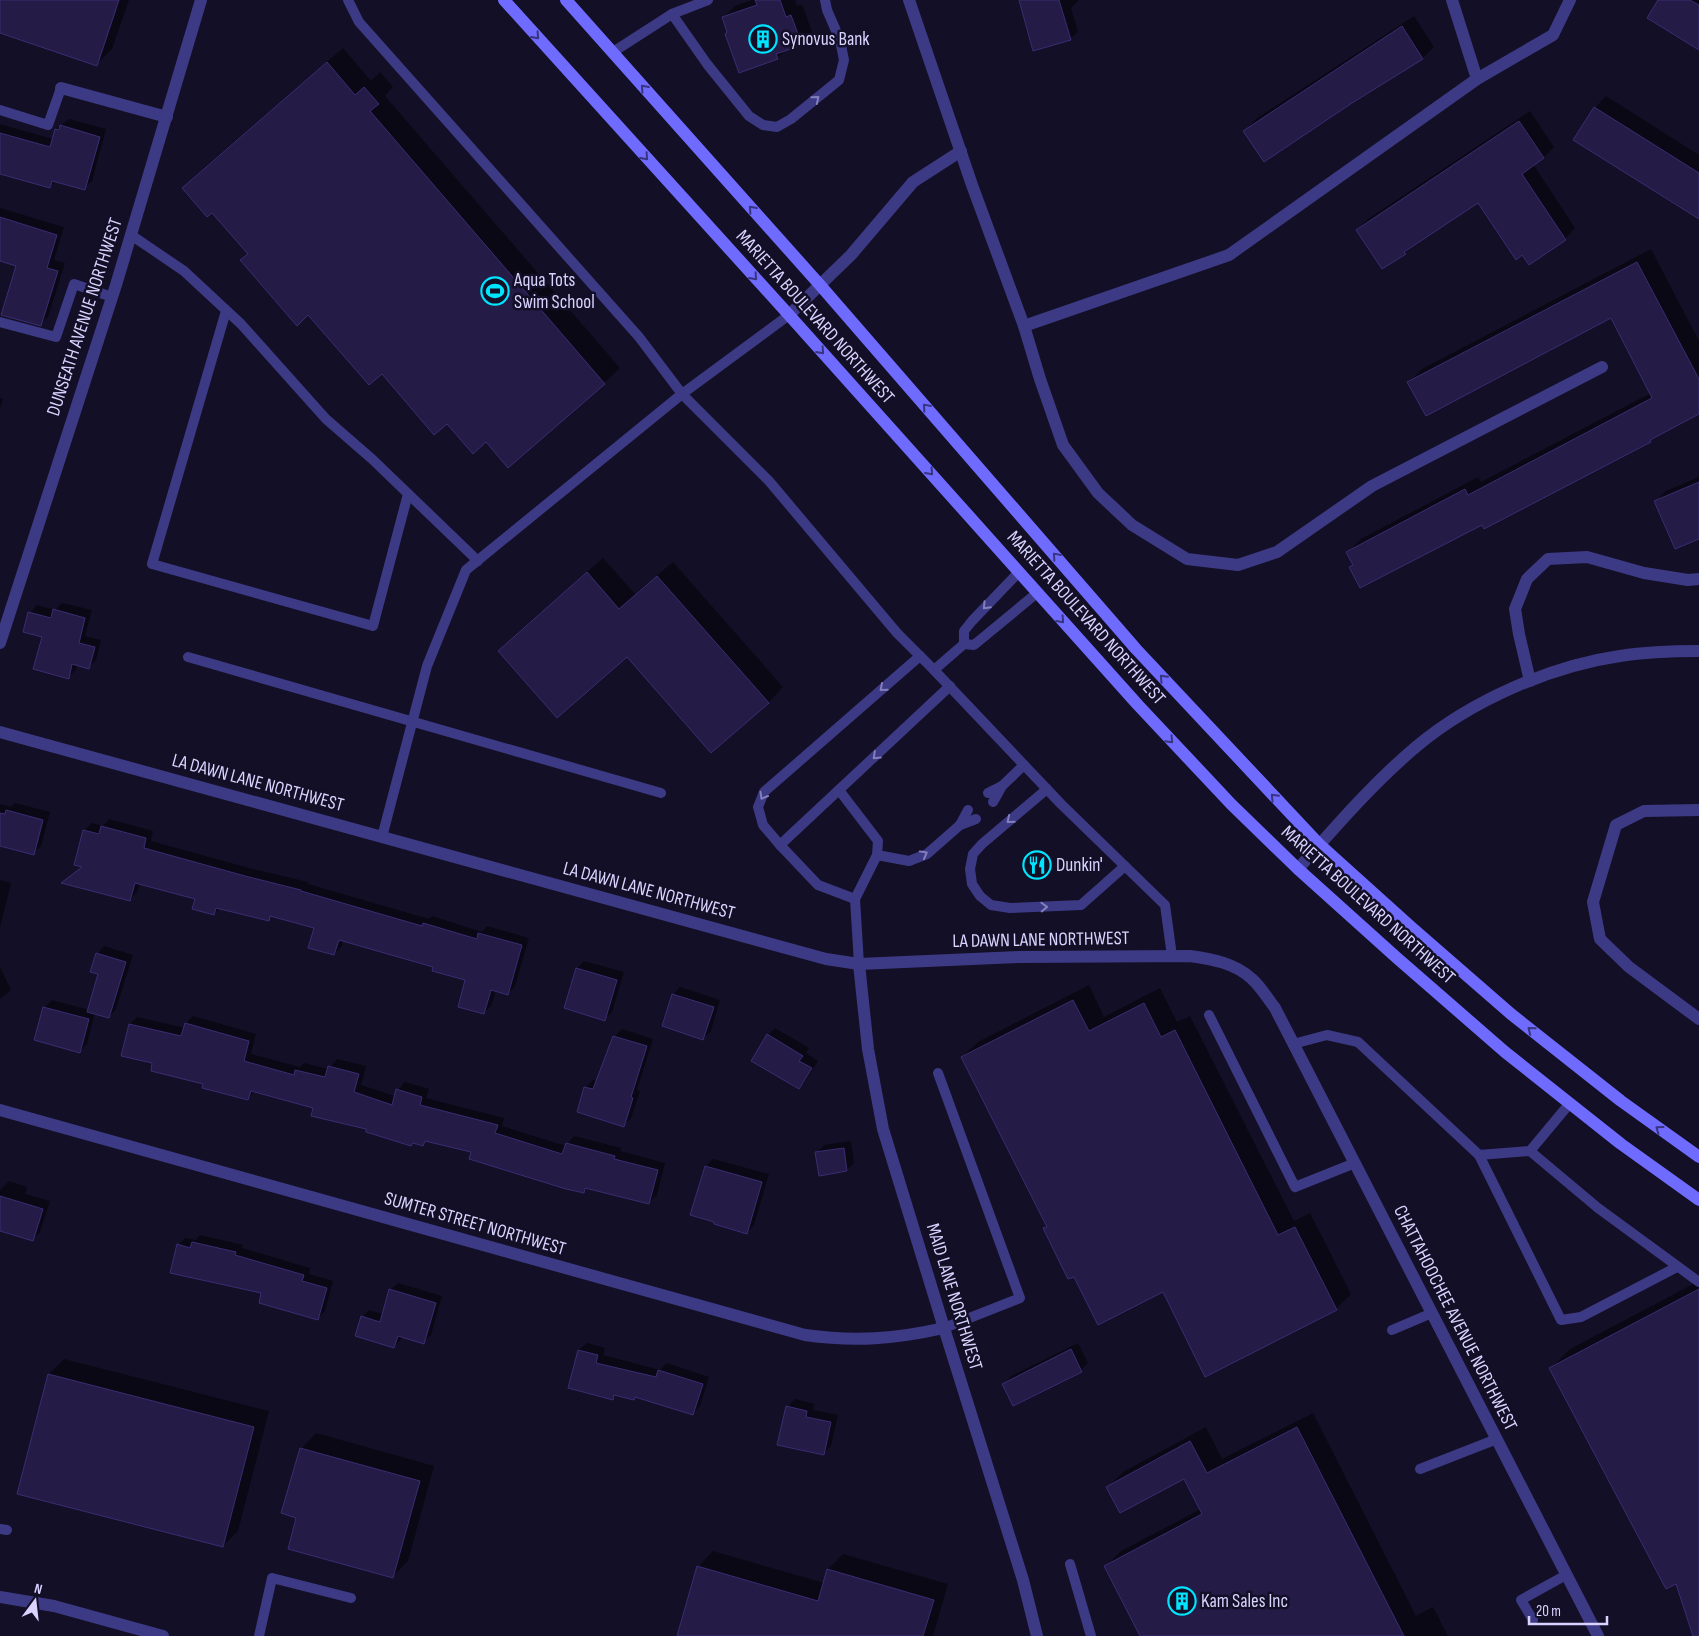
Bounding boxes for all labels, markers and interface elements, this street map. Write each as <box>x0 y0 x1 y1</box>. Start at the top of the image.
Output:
building icon: Synovus Bank <box>748 24 778 54</box>
place label: Synovus Bank <box>782 28 870 51</box>
one-way arrow <box>530 31 539 40</box>
one-way arrow <box>641 84 650 93</box>
one-way arrow <box>810 96 819 104</box>
one-way arrow <box>639 151 648 160</box>
one-way arrow <box>749 206 758 215</box>
street label: DUNSEATH AVENUE NORTHWEST <box>42 215 128 419</box>
street label: MARIETTA BOULEVARD NORTHWEST <box>731 225 899 409</box>
place label: Aqua Tots Swim School <box>513 269 595 314</box>
one-way arrow <box>748 272 757 281</box>
sports icon: Aqua Tots Swim School <box>480 276 510 306</box>
one-way arrow <box>815 346 824 355</box>
one-way arrow <box>923 404 932 413</box>
one-way arrow <box>924 467 933 476</box>
street label: MARIETTA BOULEVARD NORTHWEST <box>1002 526 1170 710</box>
one-way arrow <box>1053 553 1061 562</box>
one-way arrow <box>983 600 992 609</box>
one-way arrow <box>1055 614 1064 623</box>
one-way arrow <box>1160 674 1169 683</box>
one-way arrow <box>880 682 889 691</box>
one-way arrow <box>1164 734 1173 743</box>
street label: LA DAWN LANE NORTHWEST <box>170 749 347 817</box>
one-way arrow <box>872 750 881 759</box>
one-way arrow <box>760 791 770 800</box>
one-way arrow <box>1271 793 1280 802</box>
one-way arrow <box>1007 815 1016 823</box>
street label: MARIETTA BOULEVARD NORTHWEST <box>1276 821 1460 989</box>
one-way arrow <box>918 850 927 860</box>
restaurant icon: Dunkin' <box>1022 850 1052 880</box>
place label: Dunkin' <box>1056 854 1103 877</box>
street label: LA DAWN LANE NORTHWEST <box>561 857 738 925</box>
one-way arrow <box>1041 901 1049 912</box>
street label: LA DAWN LANE NORTHWEST <box>952 927 1130 953</box>
one-way arrow <box>1528 1027 1537 1035</box>
one-way arrow <box>1655 1126 1665 1135</box>
street label: SUMTER STREET NORTHWEST <box>382 1187 569 1261</box>
street label: CHATTAHOOCHEE AVENUE NORTHWEST <box>1388 1202 1522 1435</box>
street label: MAID LANE NORTHWEST <box>921 1221 987 1373</box>
north arrow <box>10 1576 60 1626</box>
text: N <box>32 1580 44 1598</box>
building icon: Kam Sales Inc <box>1167 1586 1197 1616</box>
place label: Kam Sales Inc <box>1201 1590 1288 1613</box>
scale bar <box>1529 1594 1606 1626</box>
text: 20 m <box>1536 1602 1561 1621</box>

